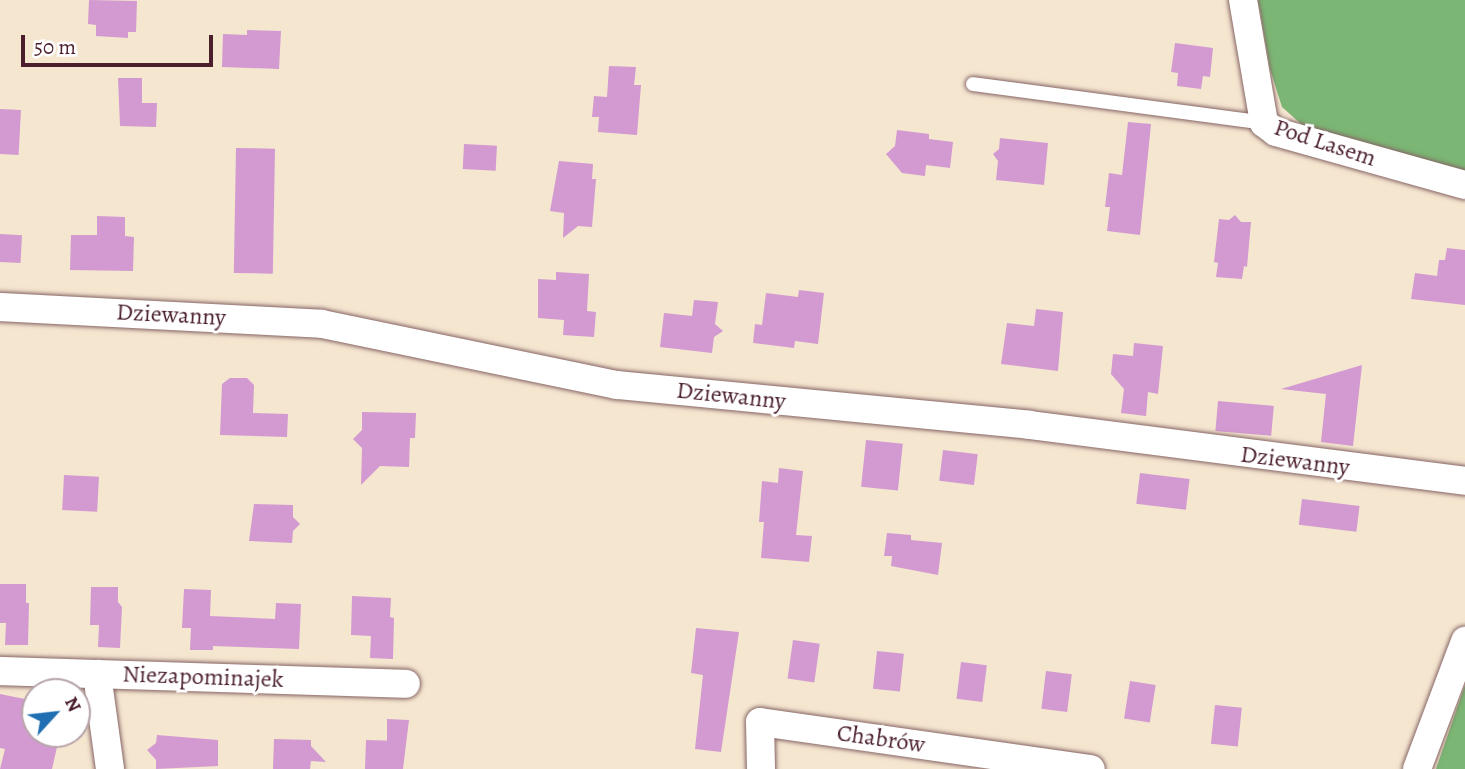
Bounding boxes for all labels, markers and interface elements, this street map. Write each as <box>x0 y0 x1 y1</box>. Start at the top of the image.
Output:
scale bar <box>24 21 217 65</box>
text: 50 m <box>34 33 76 61</box>
street label: Pod Lasem <box>1270 113 1380 173</box>
street label: Dziewanny <box>115 298 227 332</box>
street label: Dziewanny <box>675 376 787 416</box>
street label: Dziewanny <box>1239 440 1351 482</box>
street label: Niezapominajek <box>122 660 284 694</box>
north arrow <box>21 678 91 748</box>
text: N <box>58 692 88 716</box>
street label: Chabrów <box>835 719 927 759</box>

